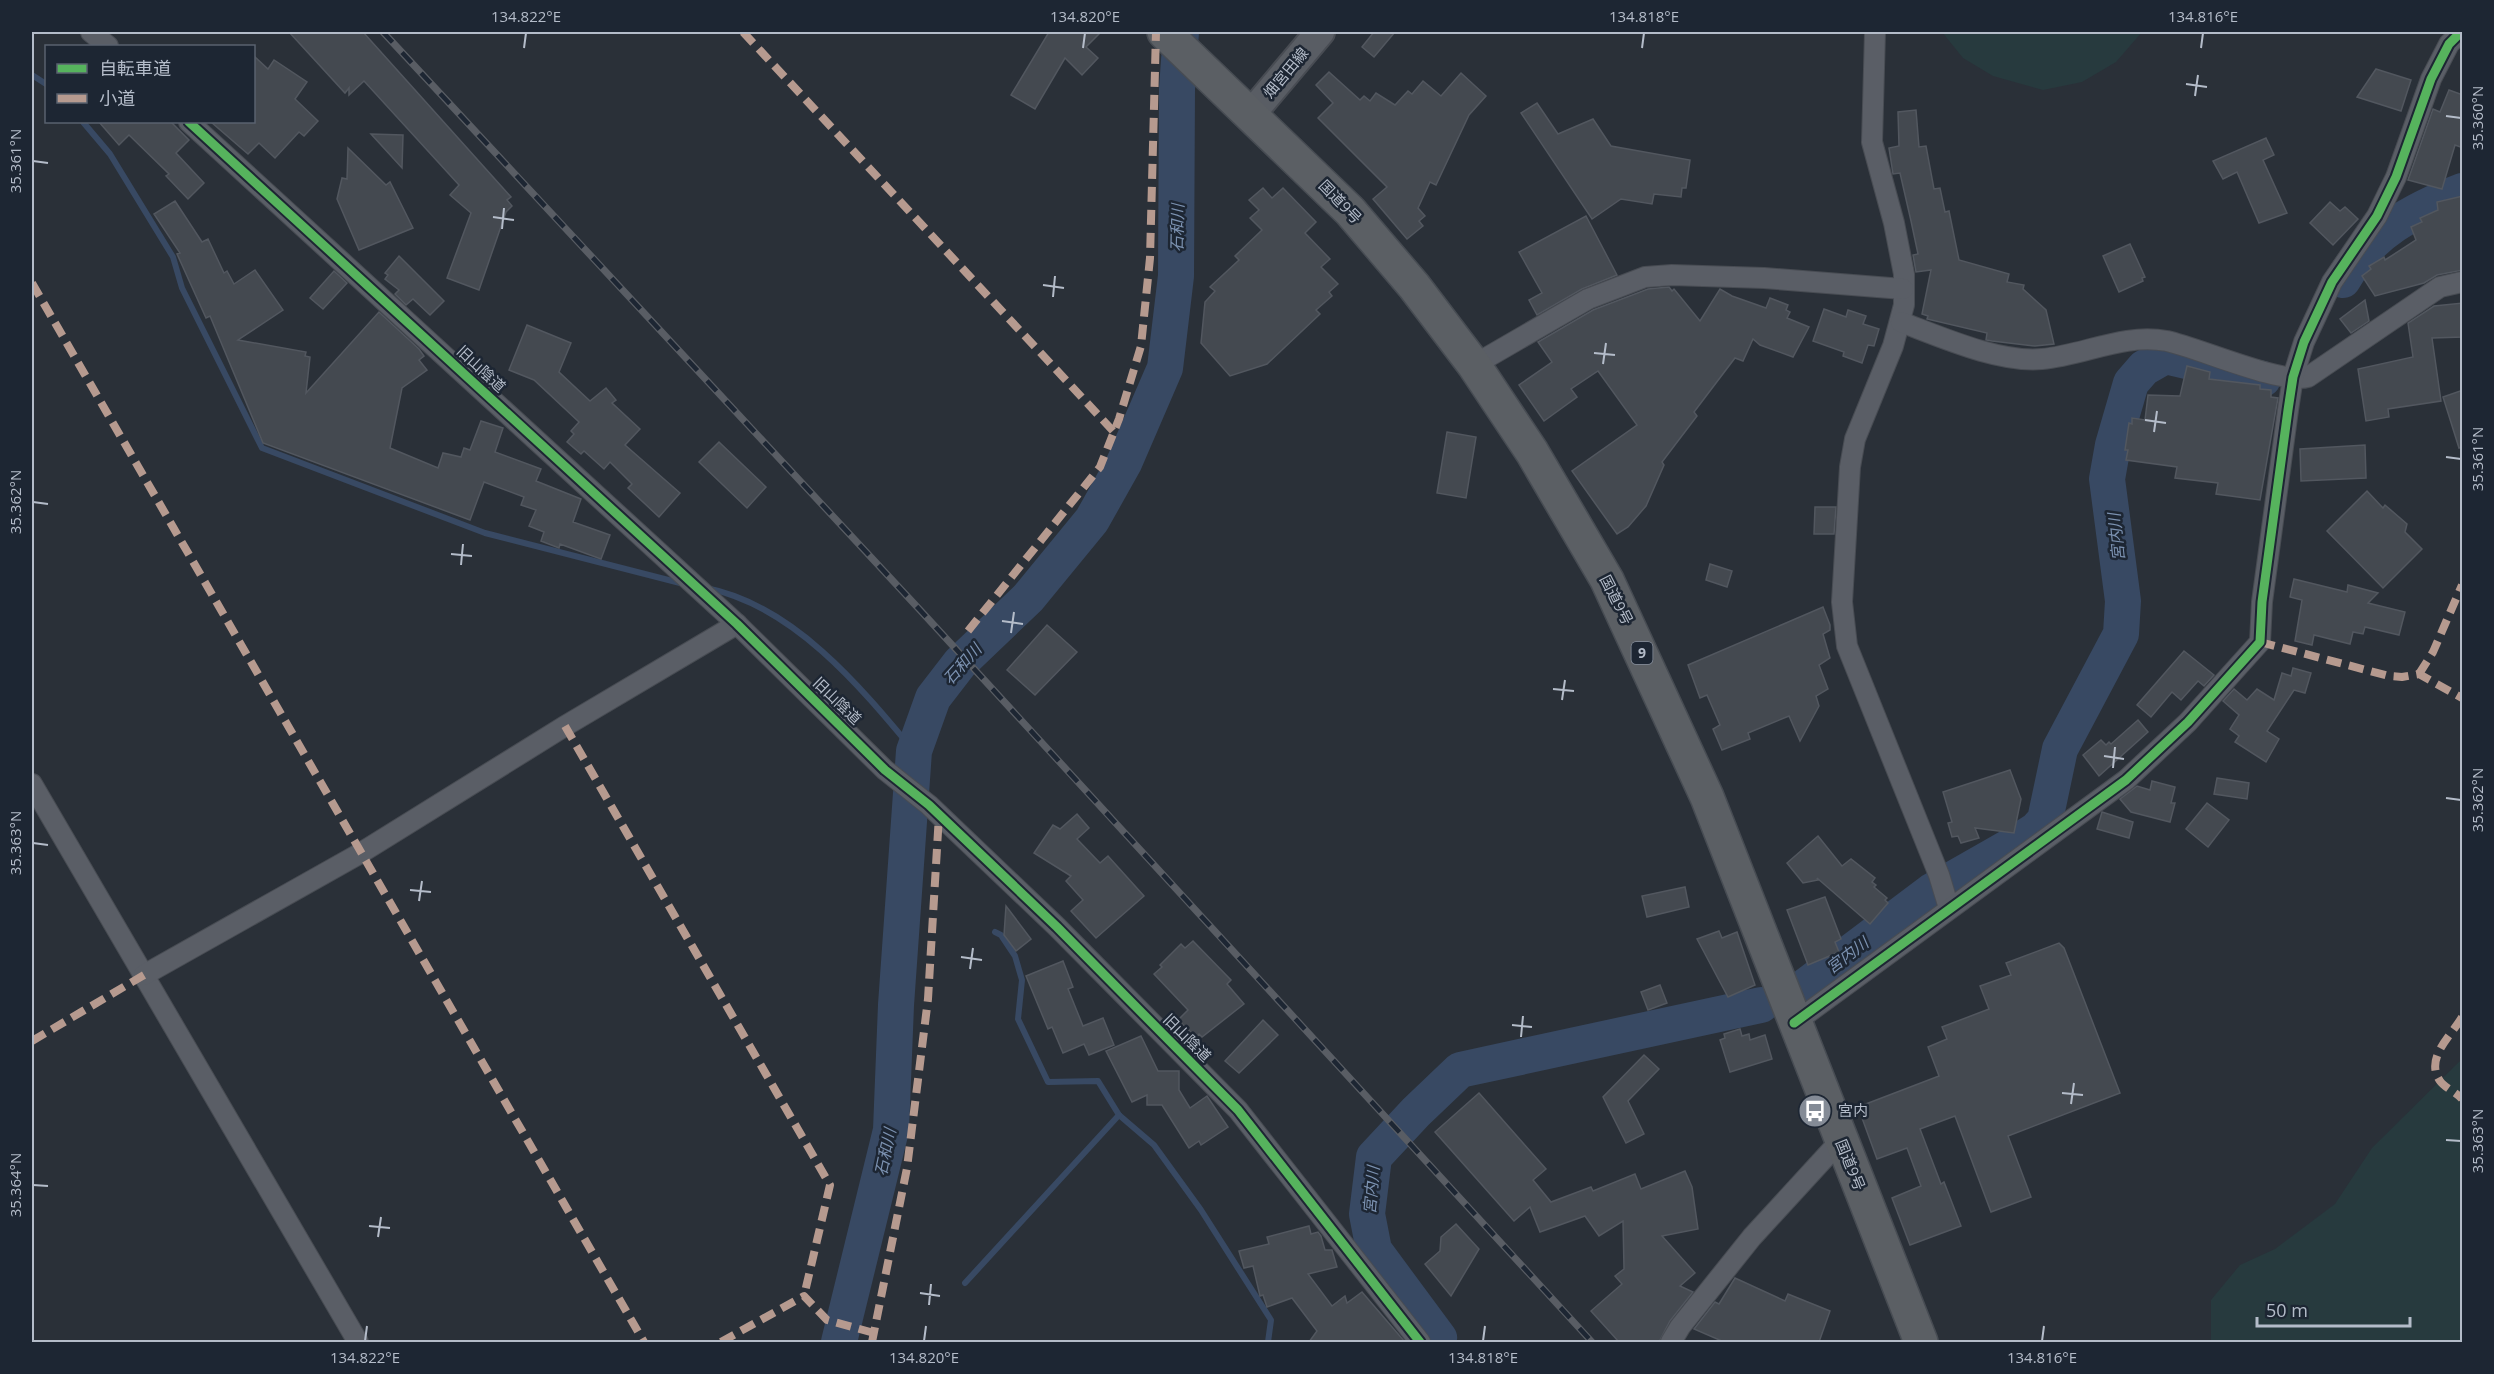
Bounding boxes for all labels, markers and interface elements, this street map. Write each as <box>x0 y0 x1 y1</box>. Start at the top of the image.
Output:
text: 134.822°E <box>491 6 561 26</box>
text: 134.820°E <box>1050 6 1120 26</box>
text: 134.818°E <box>1609 6 1679 26</box>
text: 134.816°E <box>2168 6 2238 26</box>
street label: 畑宮田線 <box>1258 43 1312 102</box>
legend <box>45 45 255 123</box>
text: 自転車道 <box>99 56 171 80</box>
text: 小道 <box>99 86 135 110</box>
text: 35.360°N <box>2467 86 2487 150</box>
text: 35.361°N <box>5 129 25 193</box>
street label: 国道9号 <box>1315 175 1367 228</box>
water label: 石和川 <box>1166 202 1188 252</box>
street label: 旧山陰道 <box>453 340 510 396</box>
text: 35.361°N <box>2467 427 2487 491</box>
text: 35.362°N <box>5 470 25 534</box>
water label: 宮内川 <box>2102 510 2129 562</box>
street label: 国道9号 <box>1596 571 1638 628</box>
water label: 石和川 <box>938 637 988 689</box>
road number: 9 <box>1632 642 1652 664</box>
street label: 旧山陰道 <box>809 672 866 728</box>
text: 35.362°N <box>2467 768 2487 832</box>
text: 35.363°N <box>5 811 25 875</box>
water label: 宮内川 <box>1821 931 1874 978</box>
street label: 旧山陰道 <box>1159 1009 1216 1066</box>
bus stop icon: 宮内 <box>1797 1093 1833 1129</box>
place label: 宮内 <box>1838 1100 1868 1120</box>
text: 35.363°N <box>2467 1109 2487 1173</box>
water label: 石和川 <box>869 1124 901 1178</box>
street label: 国道9号 <box>1832 1136 1870 1193</box>
text: 35.364°N <box>5 1153 25 1217</box>
water label: 宮内川 <box>1358 1163 1384 1215</box>
scale bar <box>2257 1290 2410 1328</box>
text: 50 m <box>2266 1298 2308 1322</box>
text: 134.822°E <box>330 1347 400 1367</box>
text: 134.820°E <box>889 1347 959 1367</box>
text: 134.818°E <box>1448 1347 1518 1367</box>
text: 134.816°E <box>2007 1347 2077 1367</box>

